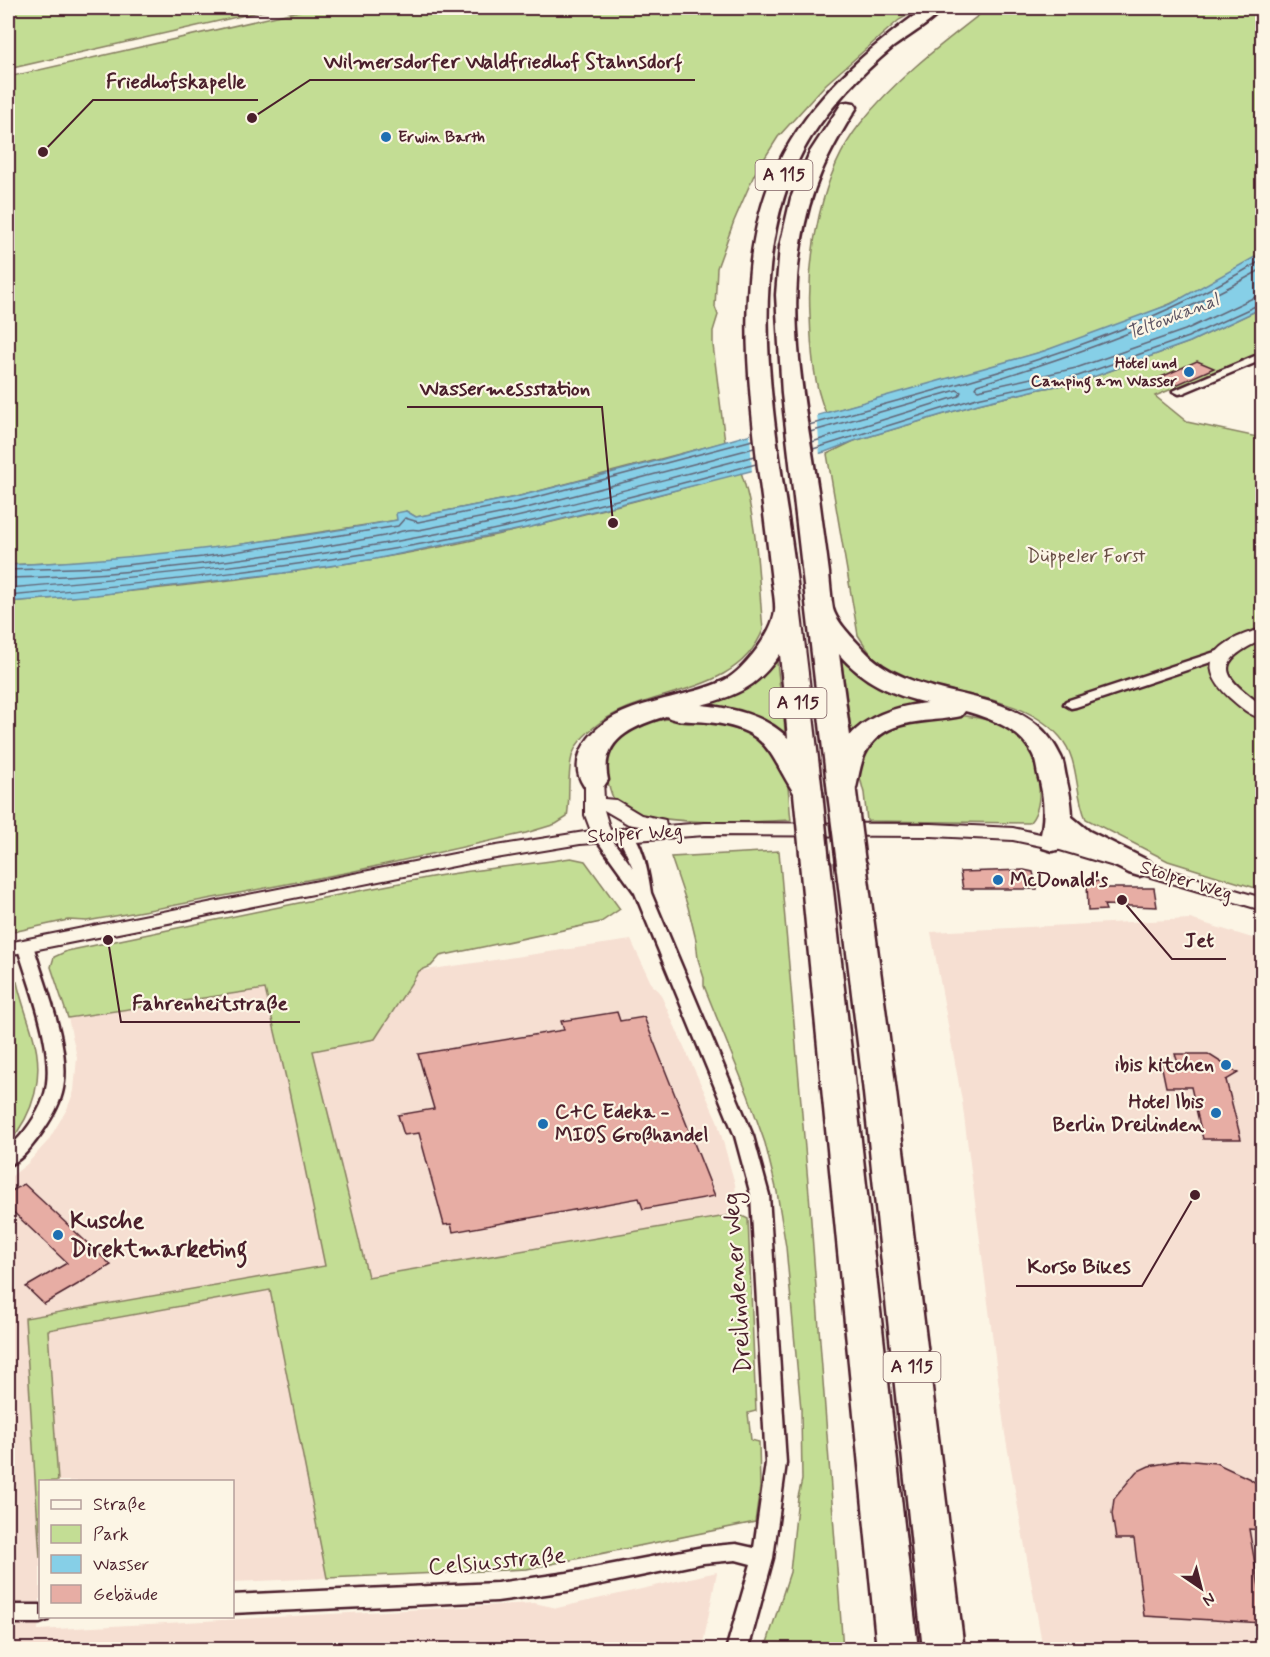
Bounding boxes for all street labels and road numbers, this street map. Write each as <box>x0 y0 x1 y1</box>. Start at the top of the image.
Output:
road number: A 115 <box>756 160 812 190</box>
road number: A 115 <box>770 688 826 718</box>
street label: Stolper Weg <box>587 817 683 851</box>
street label: Stolper Weg <box>1136 854 1236 908</box>
street label: Dreilindener Weg <box>716 1191 762 1375</box>
road number: A 115 <box>884 1352 940 1382</box>
street label: Celsiusstraße <box>427 1541 567 1583</box>

